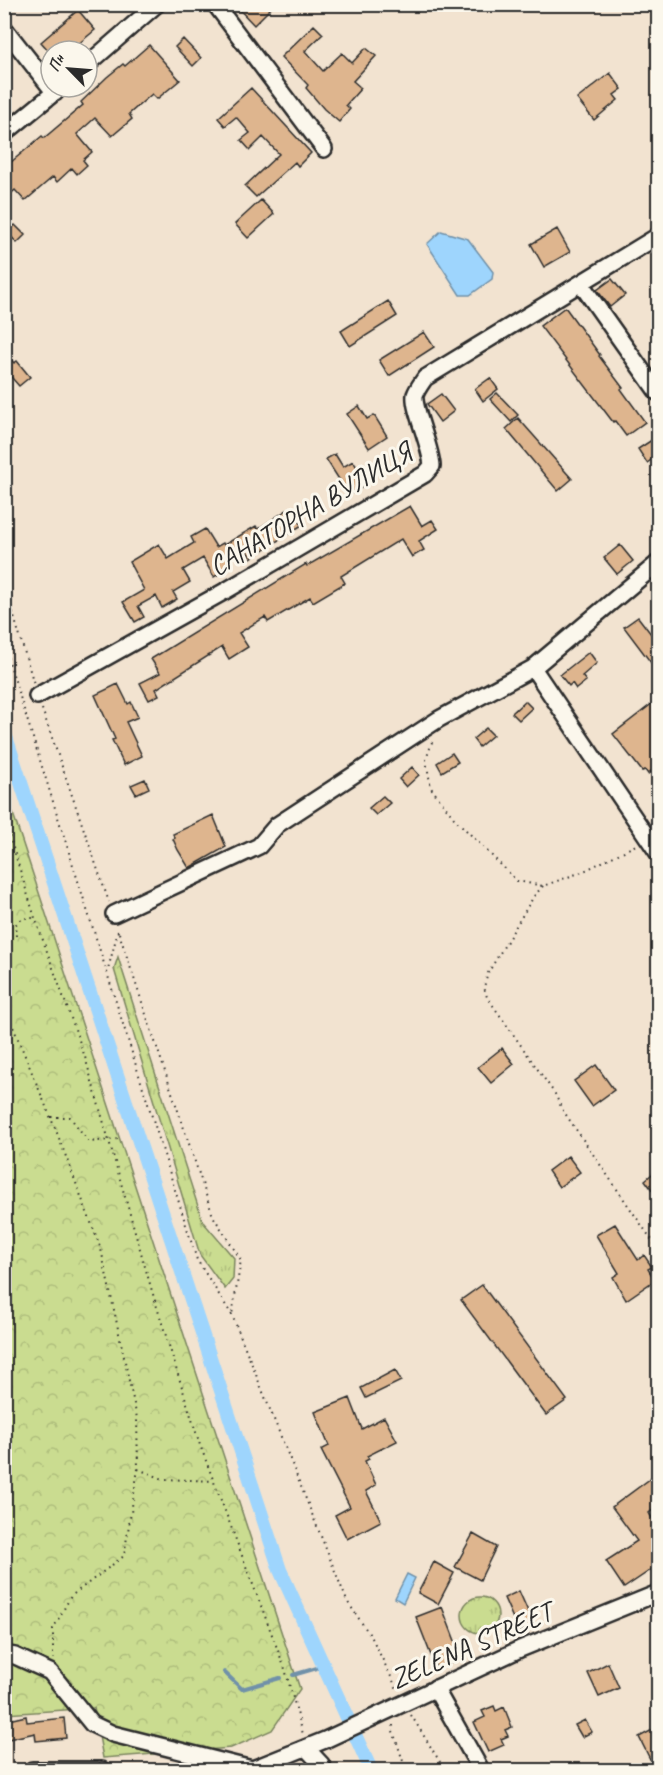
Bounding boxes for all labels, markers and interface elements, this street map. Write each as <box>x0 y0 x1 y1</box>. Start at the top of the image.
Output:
north arrow <box>39 39 99 99</box>
text: Пн <box>44 50 69 75</box>
street label: САНАТОРНА ВУЛИЦЯ <box>202 432 422 583</box>
street label: ZELENA STREET <box>385 1591 563 1696</box>

